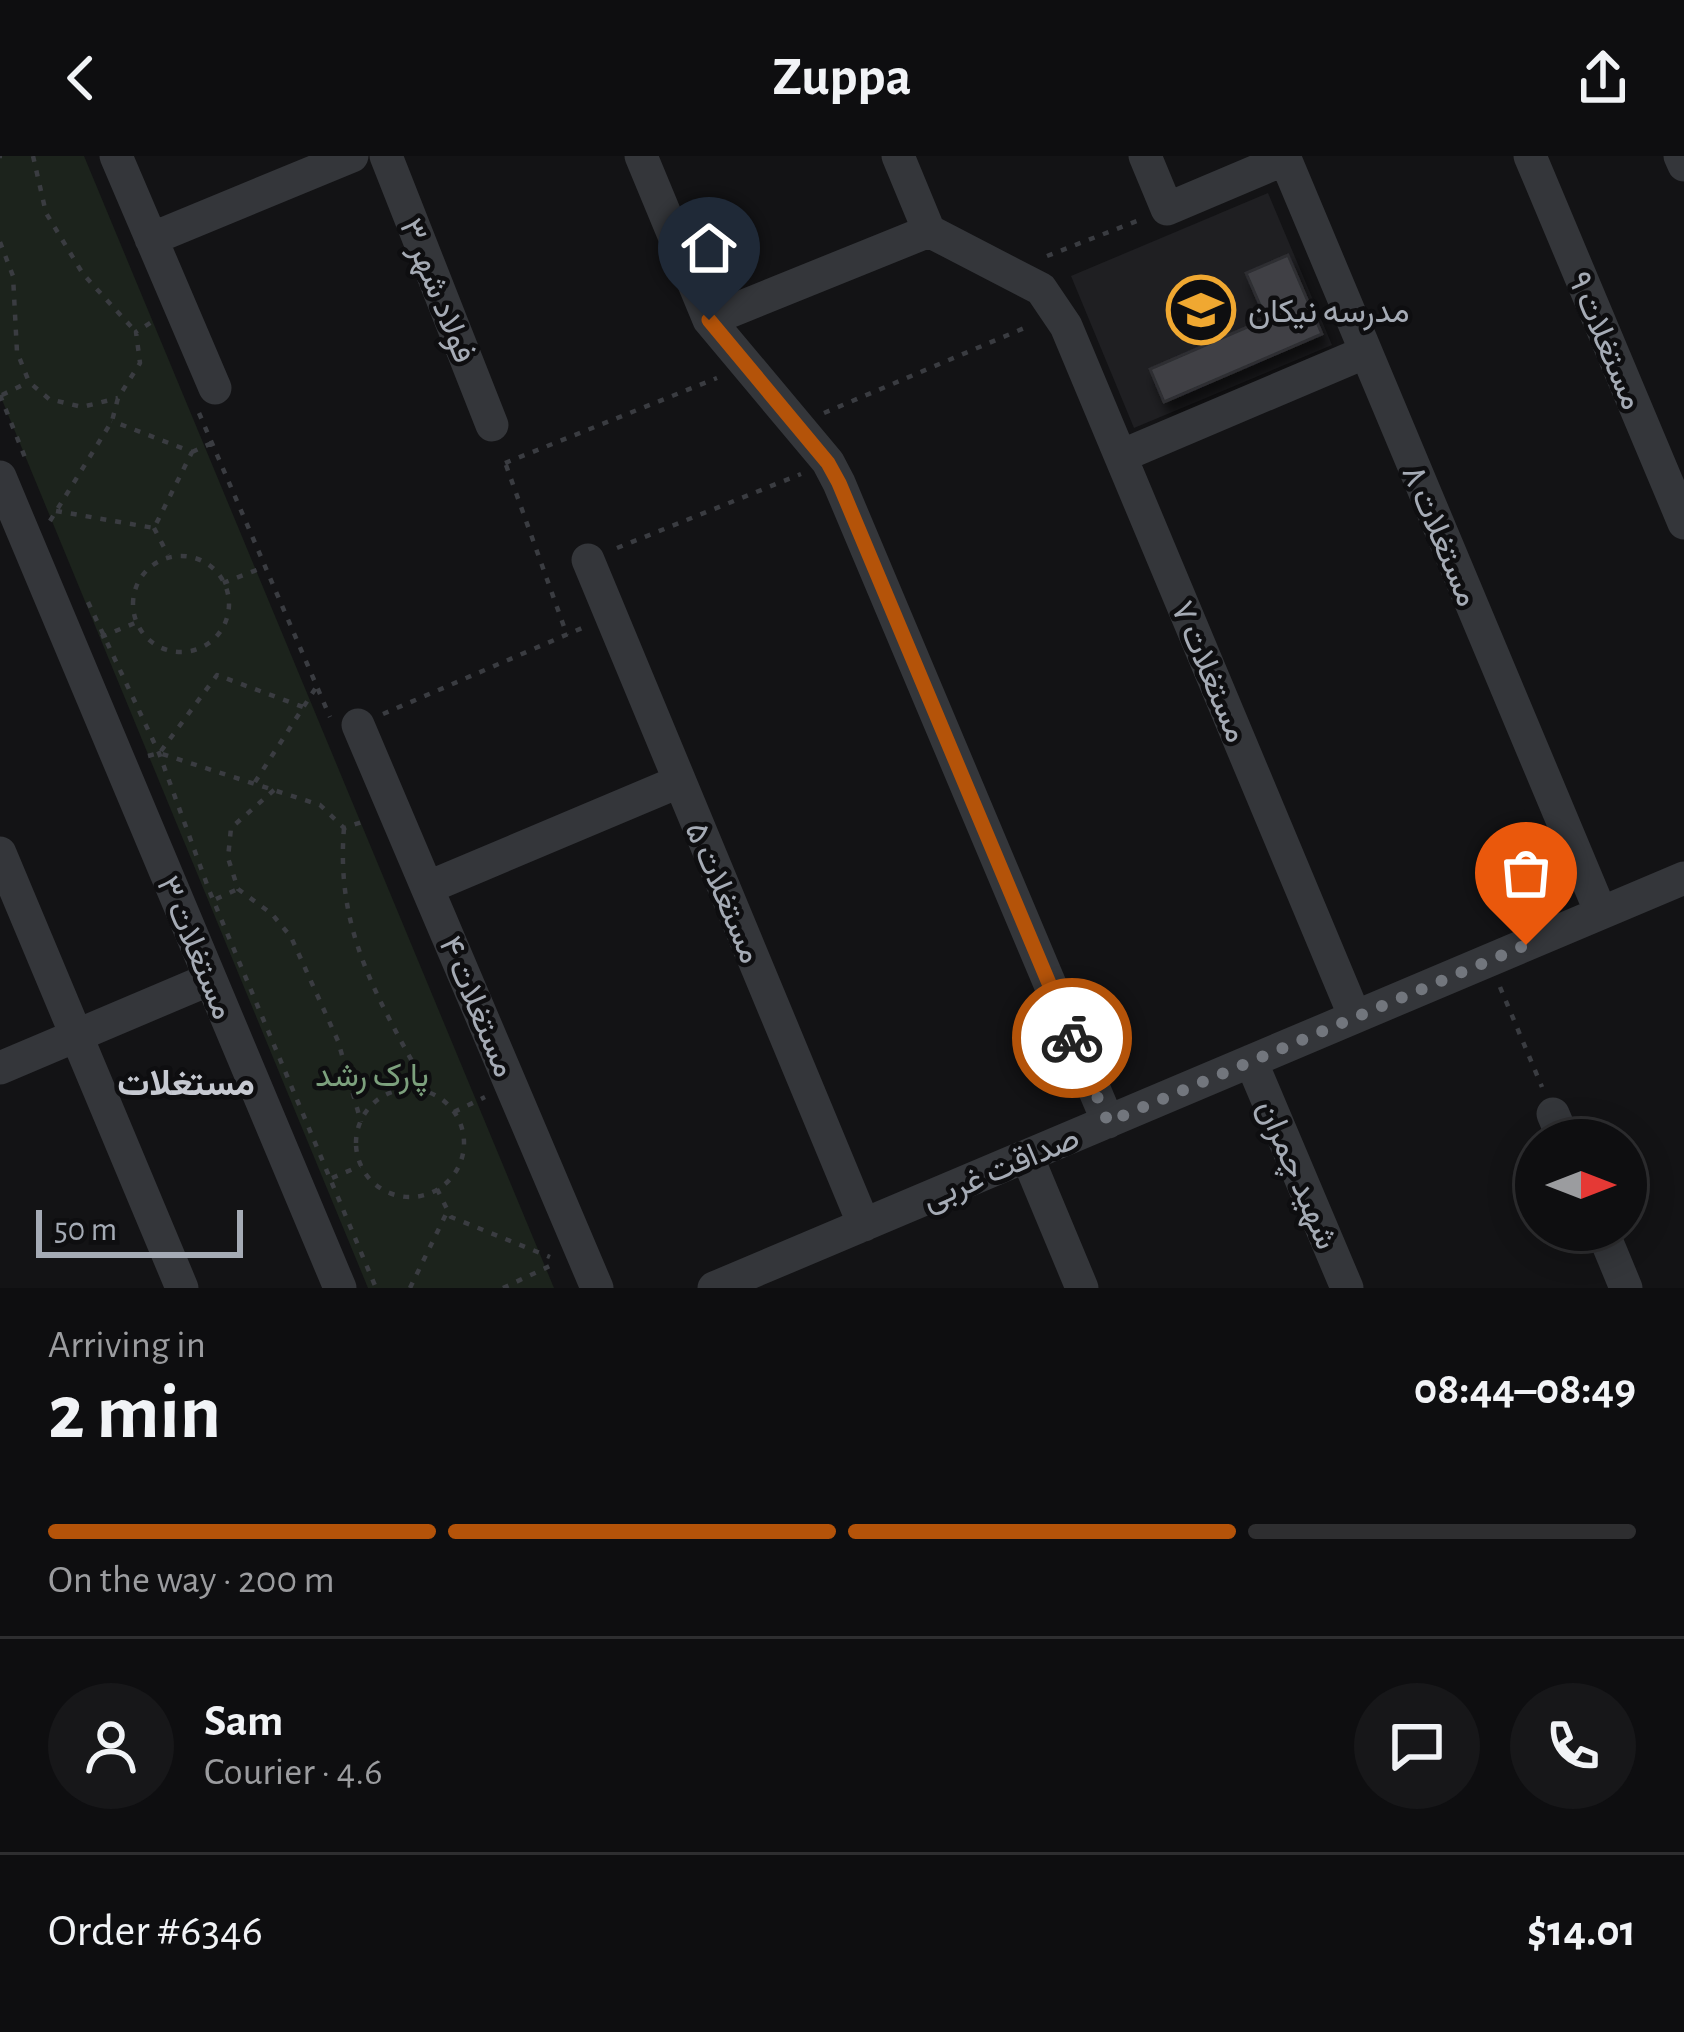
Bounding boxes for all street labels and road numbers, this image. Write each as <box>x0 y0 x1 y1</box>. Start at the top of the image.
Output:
street label: فولاد شهر ۳ <box>391 214 480 368</box>
street label: مستغلات ۹ <box>1561 267 1648 415</box>
street label: مستغلات ۸ <box>1395 461 1484 611</box>
street label: مستغلات ۷ <box>1164 597 1253 747</box>
street label: مستغلات ۵ <box>678 818 767 968</box>
street label: مستغلات ۳ <box>150 872 240 1024</box>
street label: مستغلات ۴ <box>432 932 521 1082</box>
street label: شهید چمران <box>1247 1095 1343 1256</box>
street label: صداقت غربی <box>918 1121 1085 1219</box>

